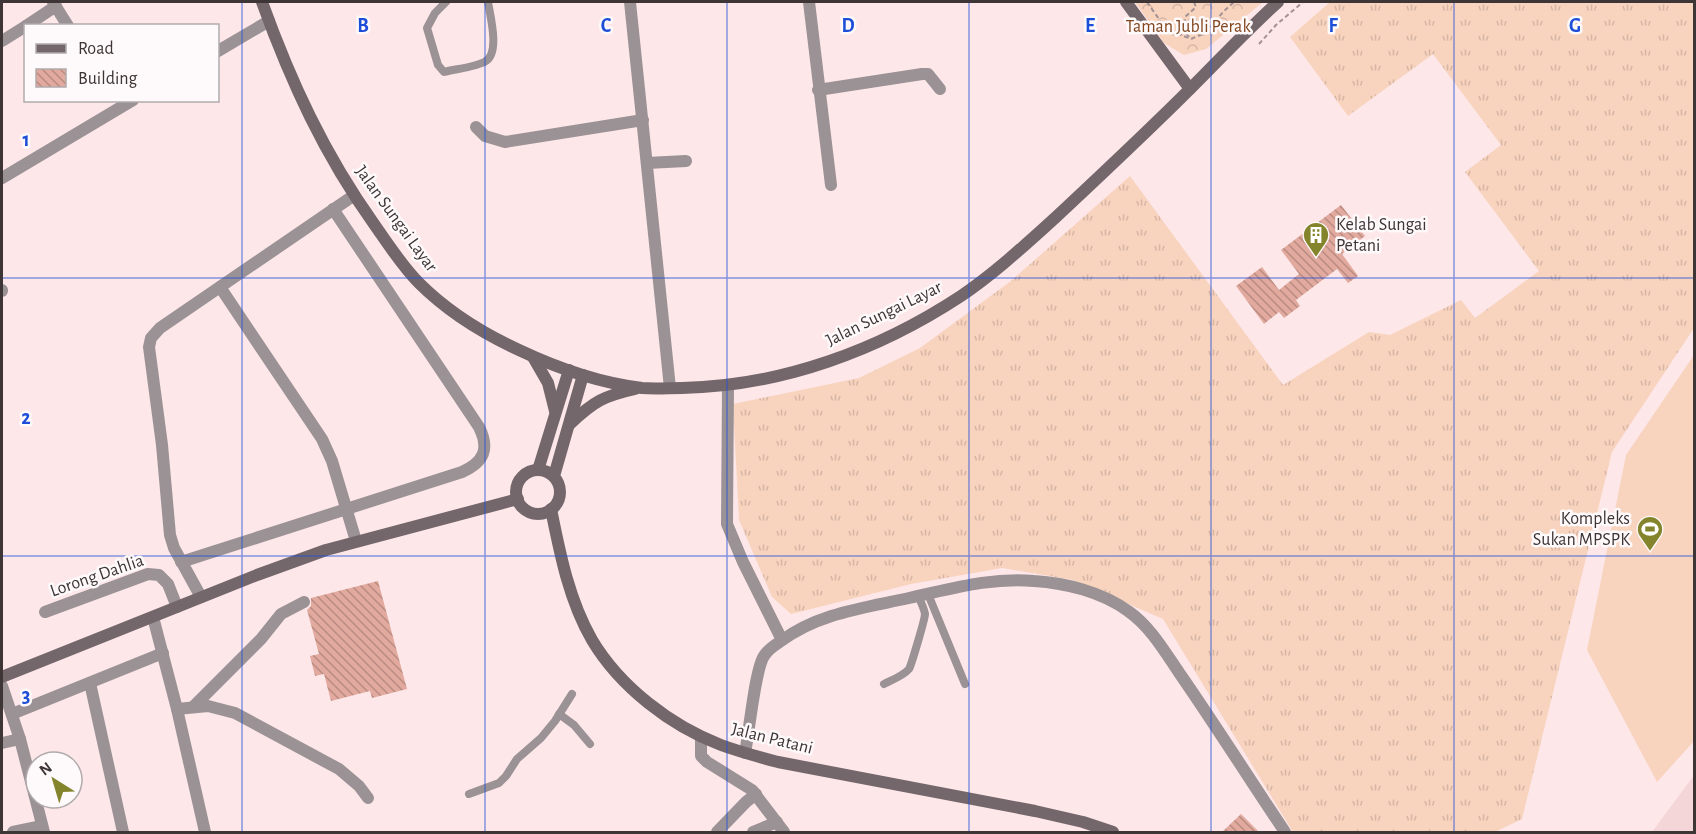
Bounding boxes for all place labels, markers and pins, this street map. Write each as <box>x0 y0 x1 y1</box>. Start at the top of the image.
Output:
place label: Kelab Sungai Petani <box>1336 216 1427 255</box>
building icon: Kelab Sungai Petani <box>1301 220 1331 258</box>
place label: Kompleks Sukan MPSPK <box>1533 510 1630 549</box>
sports icon: Kompleks Sukan MPSPK <box>1635 514 1665 552</box>

